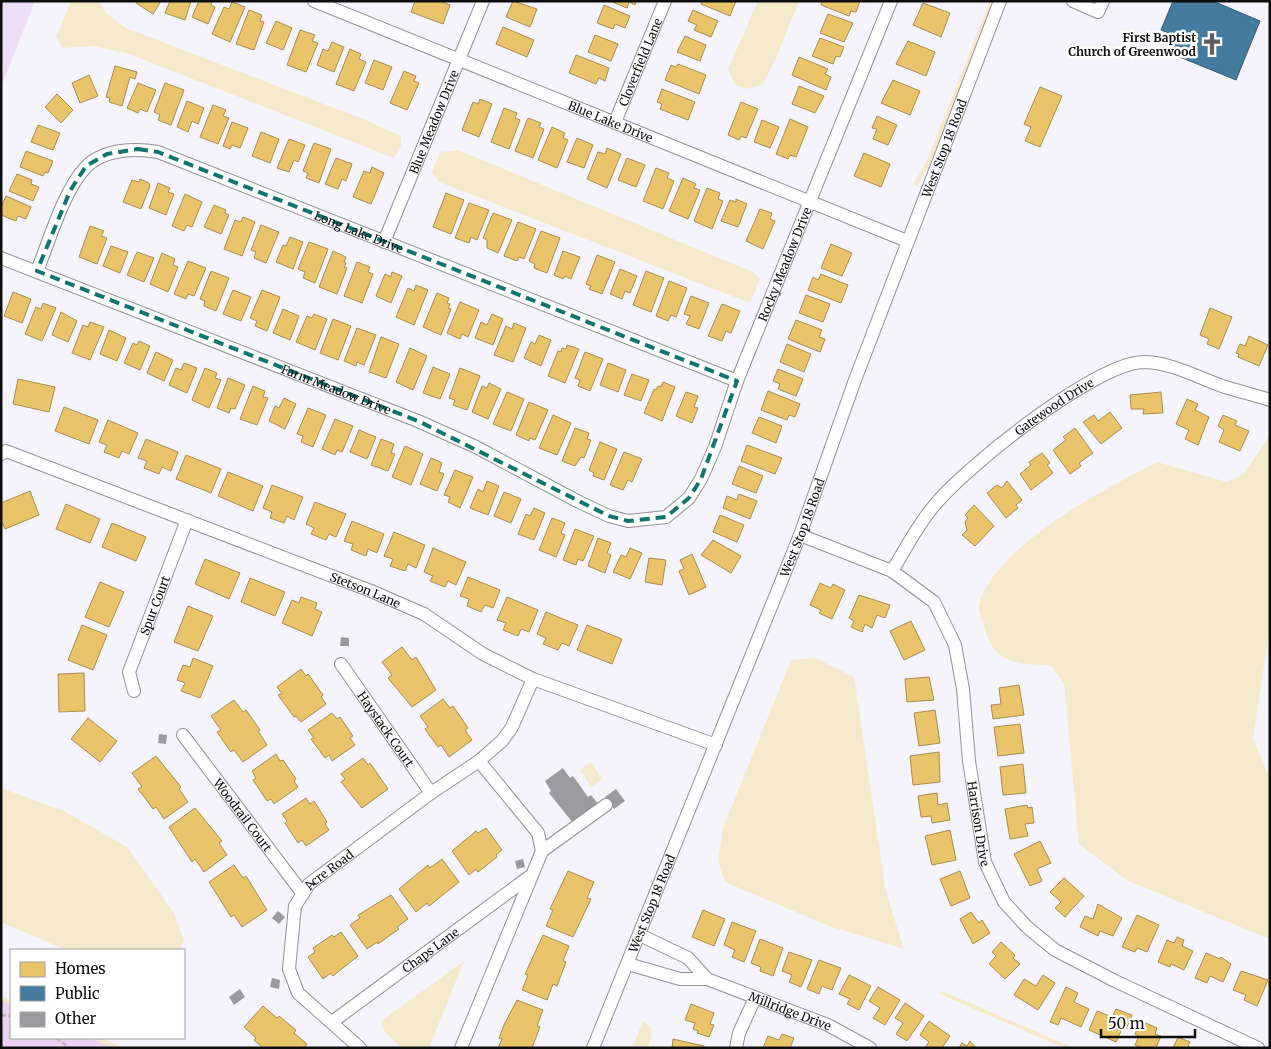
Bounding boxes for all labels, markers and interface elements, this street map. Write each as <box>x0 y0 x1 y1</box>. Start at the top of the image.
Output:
street label: Cloverfield Lane <box>615 16 665 108</box>
place label: First Baptist Church of Greenwood <box>1068 30 1197 59</box>
church icon: First Baptist Church of Greenwood <box>1199 31 1225 57</box>
street label: Blue Meadow Drive <box>405 67 461 176</box>
street label: Blue Lake Drive <box>566 97 655 145</box>
street label: West Stop 18 Road <box>918 97 969 200</box>
street label: Rocky Meadow Drive <box>755 205 814 323</box>
street label: Long Lake Drive <box>312 207 406 256</box>
street label: Farm Meadow Drive <box>279 361 393 417</box>
street label: Gatewood Drive <box>1011 374 1096 438</box>
street label: West Stop 18 Road <box>776 476 827 580</box>
street label: Stetson Lane <box>328 569 403 610</box>
street label: Spur Court <box>136 573 173 637</box>
street label: Haystack Court <box>355 688 418 770</box>
street label: Woodrail Court <box>210 774 276 855</box>
street label: Harrison Drive <box>965 780 993 869</box>
street label: Acre Road <box>300 846 356 893</box>
street label: West Stop 18 Road <box>625 852 678 955</box>
street label: Chaps Lane <box>399 924 462 976</box>
legend <box>10 949 185 1039</box>
text: Homes <box>55 959 106 978</box>
text: Public <box>55 984 100 1003</box>
street label: Millridge Drive <box>747 988 833 1033</box>
scale bar <box>1101 1006 1195 1038</box>
text: Other <box>55 1009 97 1028</box>
text: 50 m <box>1108 1014 1145 1033</box>

